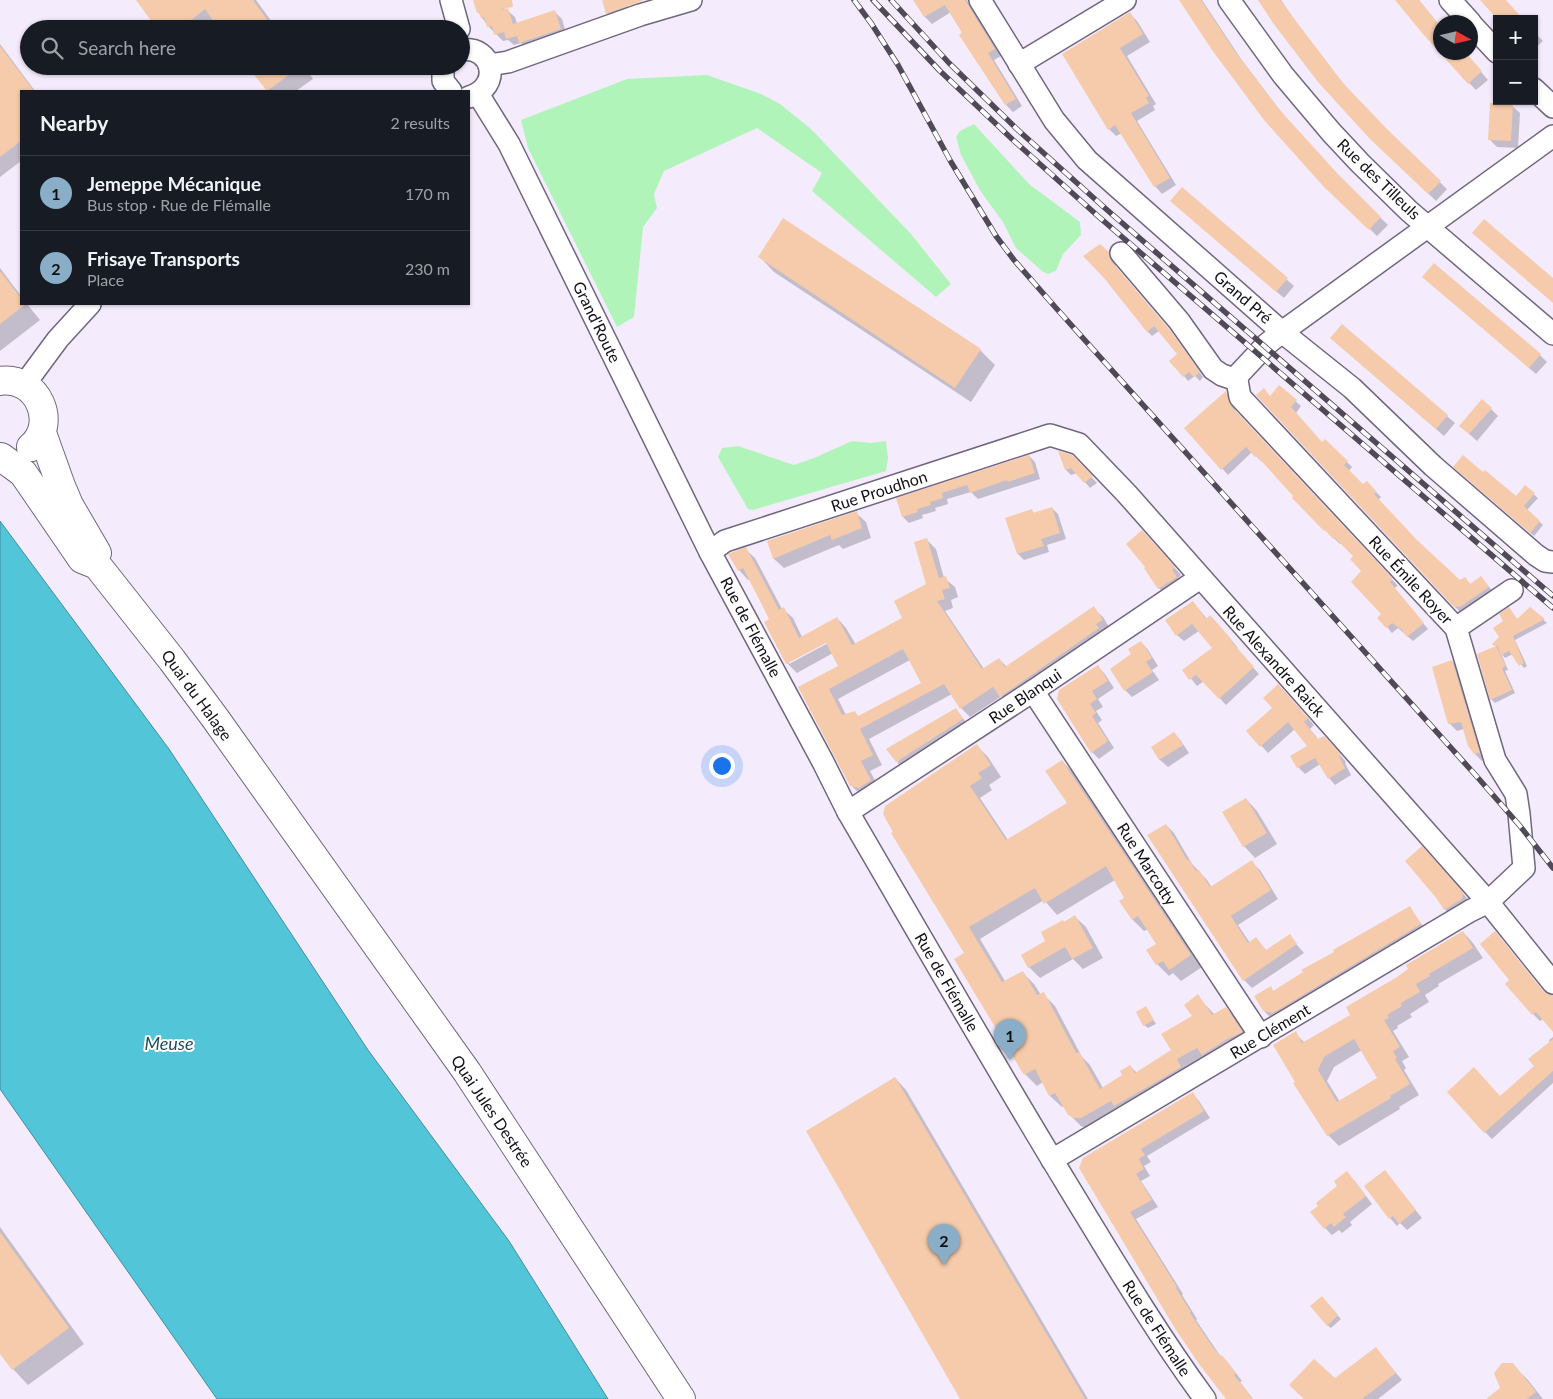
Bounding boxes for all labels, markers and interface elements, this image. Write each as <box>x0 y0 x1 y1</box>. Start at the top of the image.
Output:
north arrow <box>1433 15 1478 60</box>
map controls <box>1493 15 1538 105</box>
button: + <box>1493 15 1538 60</box>
search box <box>20 20 470 75</box>
icon: search <box>38 34 66 62</box>
text: Search here <box>78 36 176 59</box>
button: − <box>1493 60 1538 105</box>
text: Nearby <box>40 110 108 135</box>
text: 2 results <box>390 113 450 132</box>
street label: Rue des Tilleuls <box>1334 134 1425 223</box>
text: Jemeppe Mécanique <box>87 172 261 195</box>
text: 1 <box>51 184 61 203</box>
text: 170 m <box>405 184 450 203</box>
text: Bus stop · Rue de Flémalle <box>87 195 271 214</box>
text: Frisaye Transports <box>87 247 240 270</box>
text: 2 <box>51 259 61 278</box>
text: 230 m <box>405 259 450 278</box>
street label: Grand Pré <box>1210 266 1276 327</box>
text: Place <box>87 270 124 289</box>
street label: Grand'Route <box>570 278 625 365</box>
street label: Rue Proudhon <box>828 466 929 515</box>
street label: Rue Émile Royer <box>1366 531 1457 628</box>
street label: Rue de Flémalle <box>717 573 786 680</box>
street label: Rue Alexandre Raick <box>1220 601 1330 721</box>
street label: Quai du Halage <box>158 646 237 744</box>
street label: Rue Blanqui <box>985 664 1065 727</box>
your location <box>709 753 735 779</box>
street label: Rue Marcotty <box>1114 819 1182 909</box>
street label: Rue de Flémalle <box>911 929 983 1035</box>
street label: Rue Clément <box>1226 999 1314 1062</box>
pin: 1 <box>994 1019 1026 1060</box>
water label: Meuse <box>144 1032 194 1054</box>
street label: Quai Jules Destrée <box>448 1051 537 1170</box>
pin: 2 <box>928 1224 960 1265</box>
street label: Rue de Flémalle <box>1119 1276 1196 1379</box>

